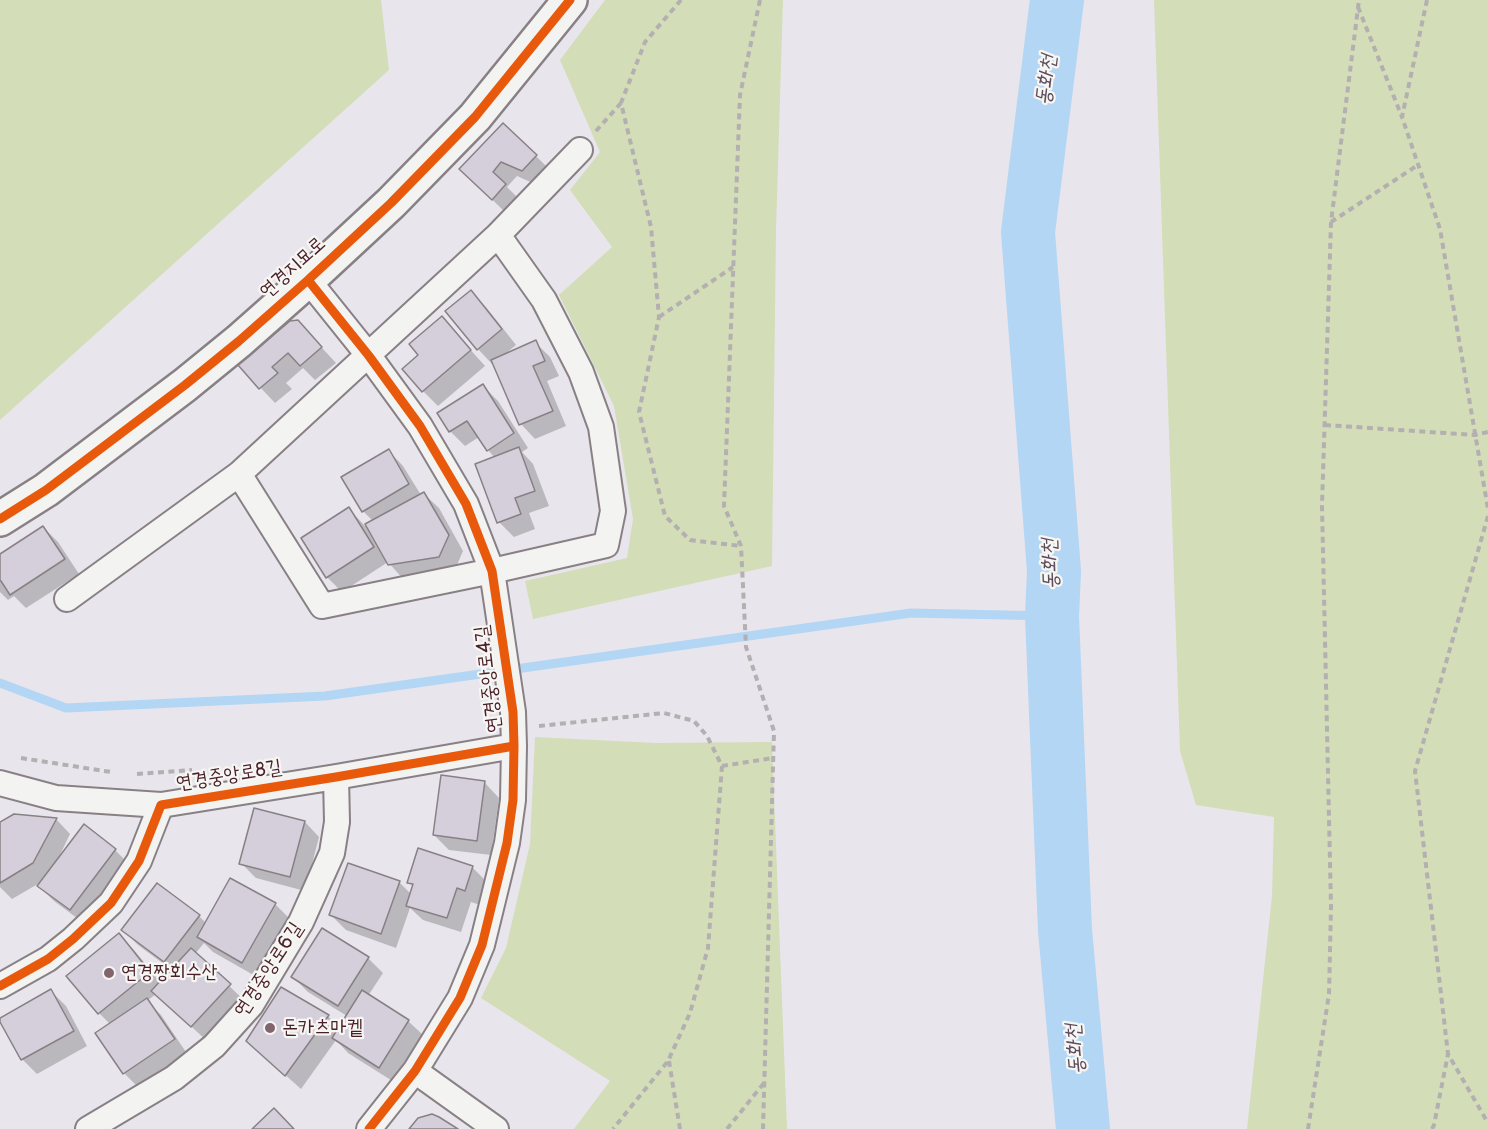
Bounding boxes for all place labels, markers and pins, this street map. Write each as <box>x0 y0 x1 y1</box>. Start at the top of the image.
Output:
place label: 연경짱회수산 <box>121 961 218 985</box>
marker: 연경짱회수산 <box>102 966 116 980</box>
place label: 돈카츠마켙 <box>282 1016 362 1040</box>
marker: 돈카츠마켙 <box>263 1021 277 1035</box>

